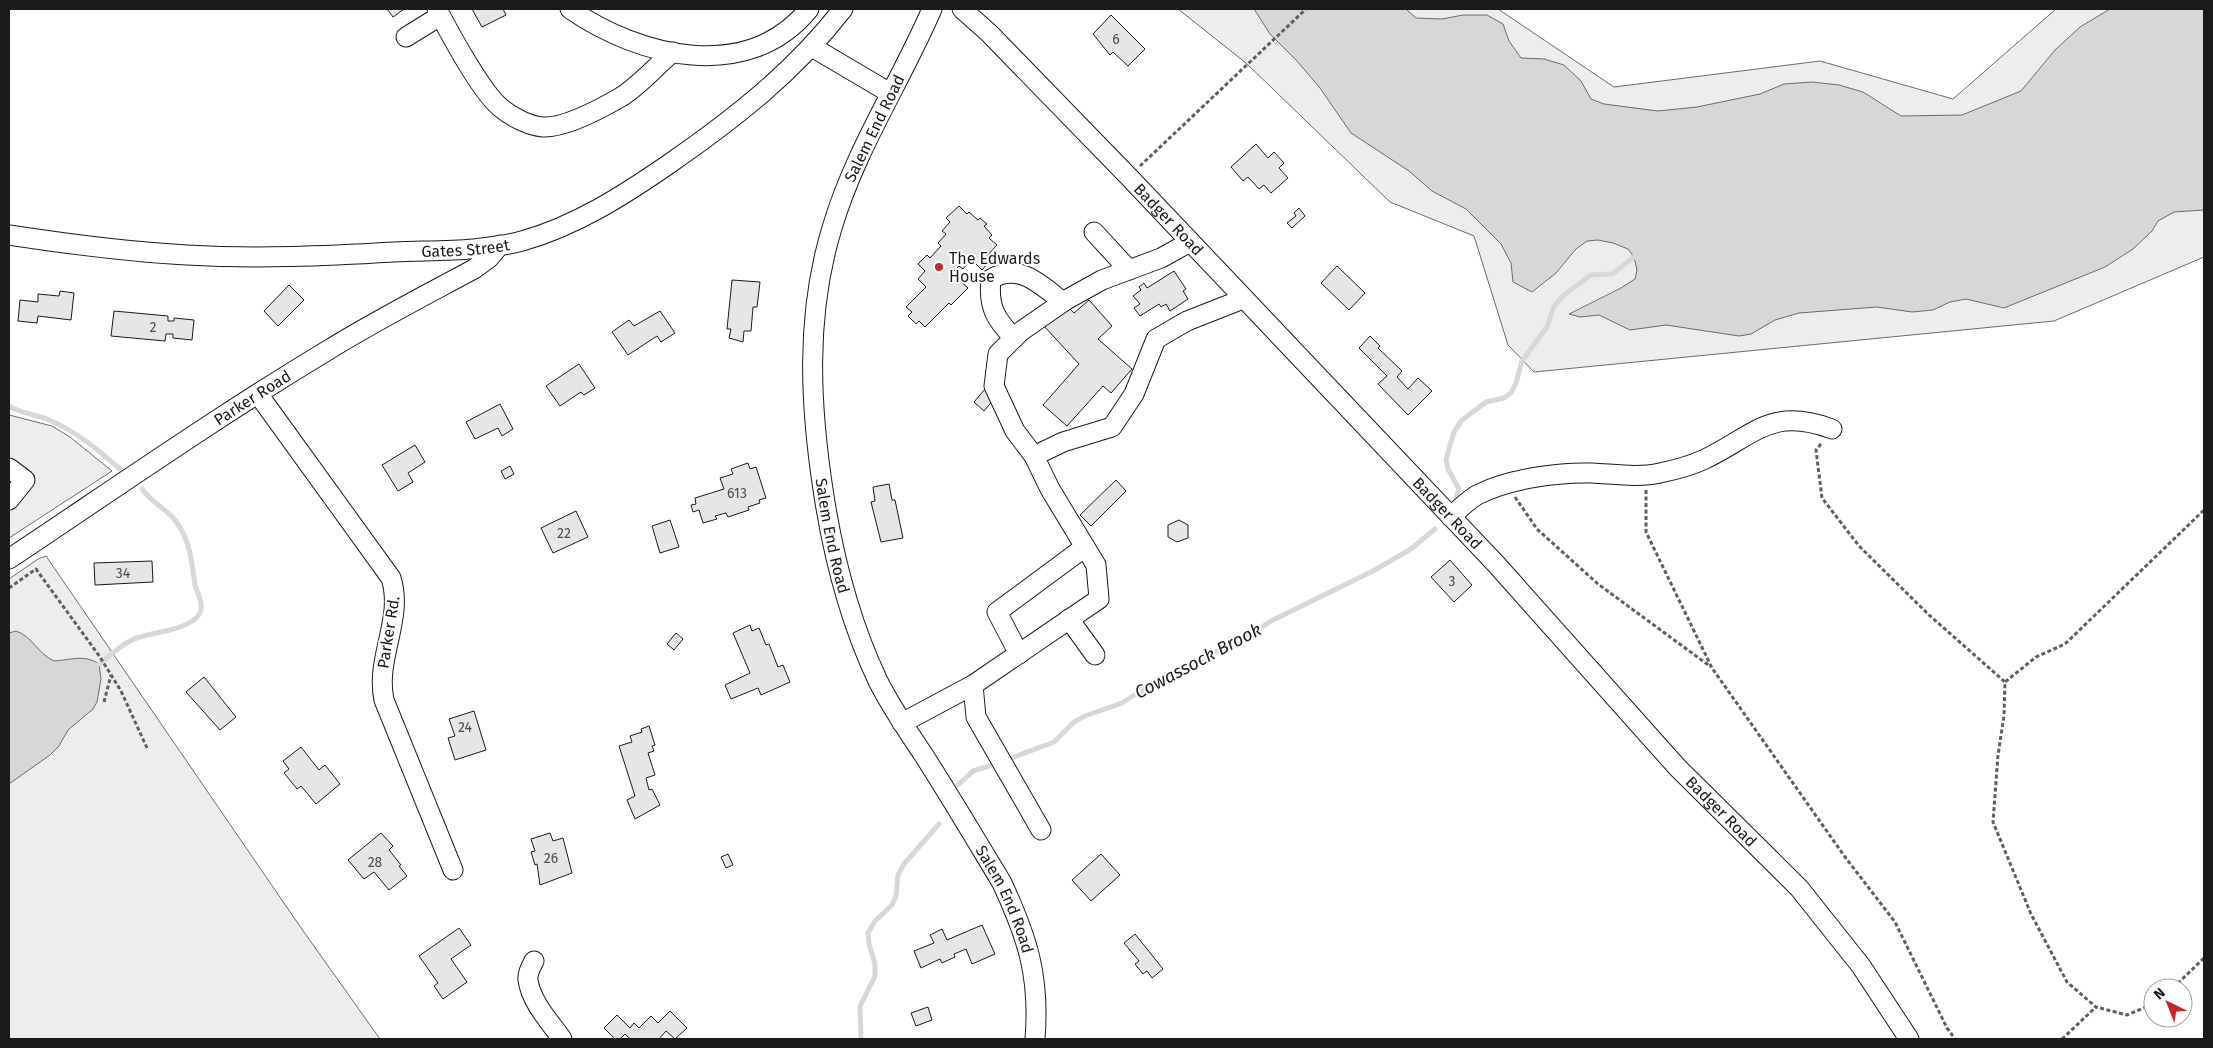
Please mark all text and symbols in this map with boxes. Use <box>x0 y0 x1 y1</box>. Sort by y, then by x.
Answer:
house number: 6 <box>1112 31 1120 48</box>
street label: Salem End Road <box>840 71 909 185</box>
street label: Badger Road <box>1130 179 1207 259</box>
street label: Gates Street <box>421 235 512 261</box>
place label: The Edwards House <box>949 249 1040 286</box>
marker: The Edwards House <box>933 261 945 273</box>
house number: 2 <box>150 319 157 336</box>
street label: Parker Road <box>210 366 294 429</box>
street label: Badger Road <box>1409 473 1486 553</box>
street label: Salem End Road <box>811 477 854 595</box>
house number: 613 <box>727 485 747 502</box>
house number: 22 <box>557 525 571 542</box>
house number: 34 <box>116 565 131 582</box>
house number: 3 <box>1449 573 1456 590</box>
street label: Parker Rd. <box>373 594 404 670</box>
water label: Cowassock Brook <box>1131 618 1265 704</box>
house number: 24 <box>458 719 473 736</box>
street label: Badger Road <box>1682 772 1761 851</box>
street label: Salem End Road <box>972 842 1037 955</box>
house number: 26 <box>544 850 558 867</box>
house number: 28 <box>368 854 383 871</box>
north arrow <box>2143 978 2193 1028</box>
text: N <box>2150 984 2169 1003</box>

